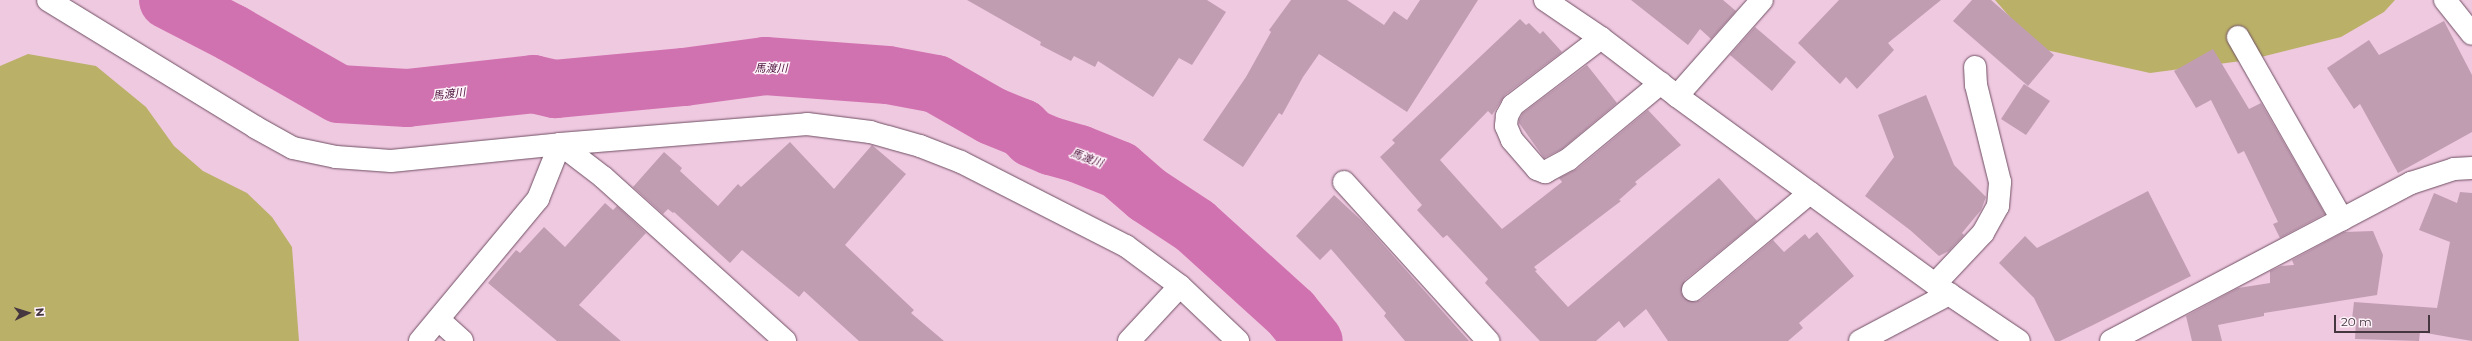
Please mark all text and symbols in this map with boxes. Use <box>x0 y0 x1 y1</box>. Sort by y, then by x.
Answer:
water label: 馬渡川 <box>755 61 787 75</box>
water label: 馬渡川 <box>432 86 466 102</box>
water label: 馬渡川 <box>1069 146 1105 170</box>
north arrow <box>8 293 48 333</box>
text: N <box>33 307 47 317</box>
scale bar <box>2336 307 2432 333</box>
text: 20 m <box>2341 314 2372 329</box>

